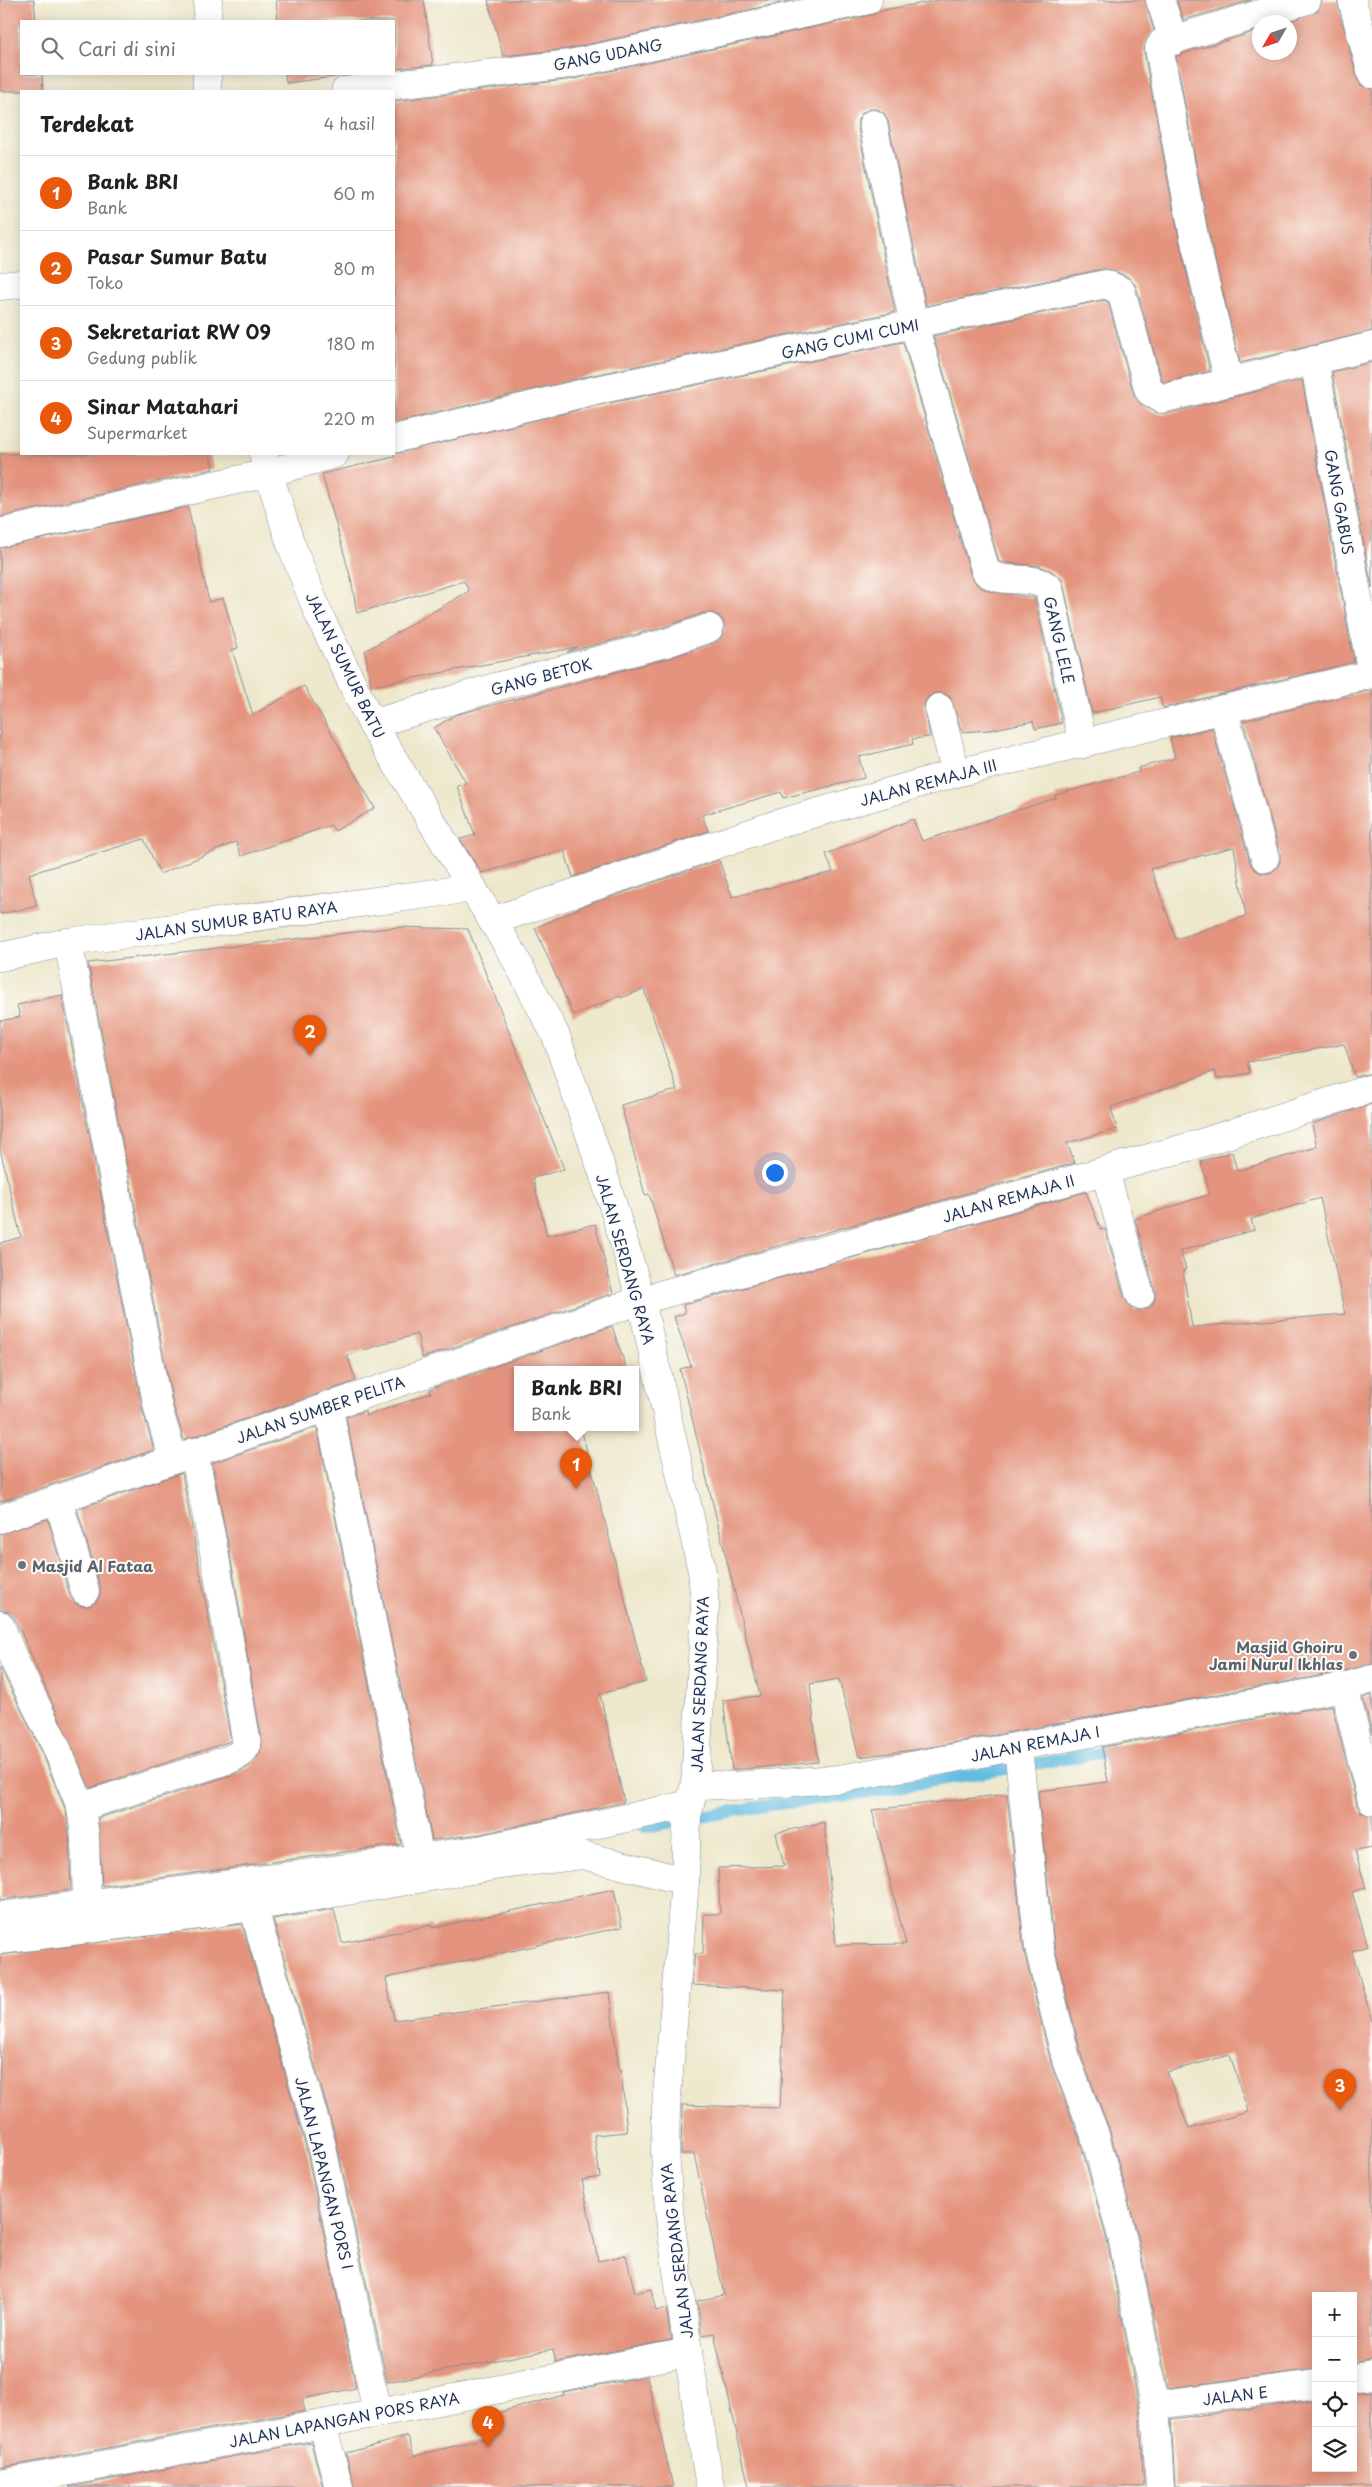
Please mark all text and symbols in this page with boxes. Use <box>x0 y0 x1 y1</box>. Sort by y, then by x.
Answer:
north arrow <box>1252 15 1297 60</box>
search box <box>20 20 395 75</box>
street label: GANG UDANG <box>551 32 665 76</box>
icon: search <box>38 34 66 62</box>
text: Cari di sini <box>78 34 176 62</box>
text: Terdekat <box>40 107 134 139</box>
text: 4 hasil <box>324 111 375 135</box>
text: Bank BRI <box>87 167 178 195</box>
text: 1 <box>52 181 60 205</box>
text: 60 m <box>333 181 375 205</box>
text: Bank <box>87 195 127 219</box>
text: Pasar Sumur Batu <box>87 242 267 270</box>
text: 2 <box>50 256 62 280</box>
text: 80 m <box>333 256 375 280</box>
text: Toko <box>87 270 123 294</box>
street label: GANG CUMI CUMI <box>779 312 921 364</box>
text: Sekretariat RW 09 <box>87 317 271 345</box>
text: 3 <box>51 331 61 355</box>
text: 180 m <box>327 331 375 355</box>
text: Gedung publik <box>87 345 197 369</box>
text: Sinar Matahari <box>87 392 238 420</box>
text: 4 <box>51 406 61 430</box>
text: 220 m <box>324 406 375 430</box>
text: Supermarket <box>87 420 187 444</box>
street label: GANG GABUS <box>1319 448 1361 556</box>
street label: JALAN SUMUR BATU <box>301 588 391 742</box>
street label: GANG LELE <box>1039 594 1081 686</box>
street label: GANG BETOK <box>488 651 594 701</box>
street label: JALAN REMAJA III <box>857 753 999 811</box>
street label: JALAN SUMUR BATU RAYA <box>133 894 339 946</box>
pin: 2 <box>294 1015 326 1056</box>
your location <box>762 1160 788 1186</box>
street label: JALAN REMAJA II <box>939 1168 1077 1228</box>
street label: JALAN SERDANG RAYA <box>591 1171 661 1347</box>
popup <box>514 1366 639 1431</box>
street label: JALAN SUMBER PELITA <box>233 1369 407 1449</box>
text: Bank BRI <box>531 1373 622 1401</box>
text: Bank <box>531 1401 571 1425</box>
pin: 1 <box>560 1448 592 1489</box>
place label: Masjid Al Fataa <box>32 1554 154 1577</box>
marker: Masjid Al Fataa <box>16 1559 28 1571</box>
street label: JALAN SERDANG RAYA <box>684 1595 714 1773</box>
place label: Masjid Ghoiru Jami Nurul Ikhlas <box>1209 1635 1343 1675</box>
marker: Masjid Ghoiru Jami Nurul Ikhlas <box>1347 1649 1359 1661</box>
street label: JALAN REMAJA I <box>968 1719 1102 1767</box>
pin: 3 <box>1324 2069 1356 2110</box>
street label: JALAN LAPANGAN PORS I <box>290 2074 360 2272</box>
street label: JALAN SERDANG RAYA <box>654 2162 698 2340</box>
map controls <box>1312 2292 1357 2472</box>
button: + <box>1312 2292 1357 2337</box>
button: − <box>1312 2337 1357 2382</box>
street label: JALAN E <box>1201 2380 1269 2410</box>
button: locate <box>1312 2382 1357 2427</box>
street label: JALAN LAPANGAN PORS RAYA <box>227 2385 461 2453</box>
pin: 4 <box>472 2406 504 2447</box>
button: layers <box>1312 2427 1357 2472</box>

